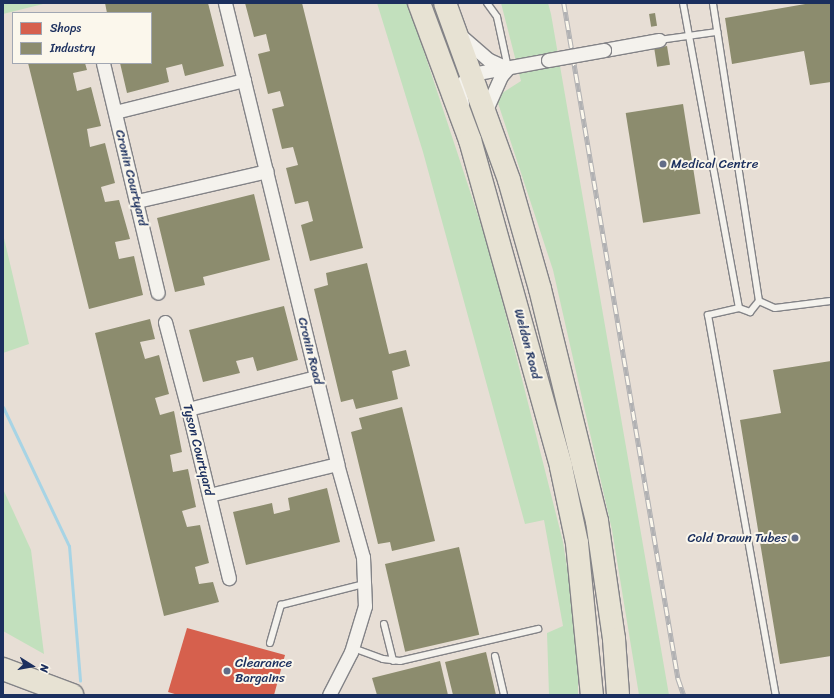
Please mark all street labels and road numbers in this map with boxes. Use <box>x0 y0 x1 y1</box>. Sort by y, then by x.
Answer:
street label: Cronin Courtyard <box>111 128 151 228</box>
street label: Weldon Road <box>510 307 544 381</box>
street label: Cronin Road <box>294 316 326 386</box>
street label: Tyson Courtyard <box>179 403 217 497</box>

